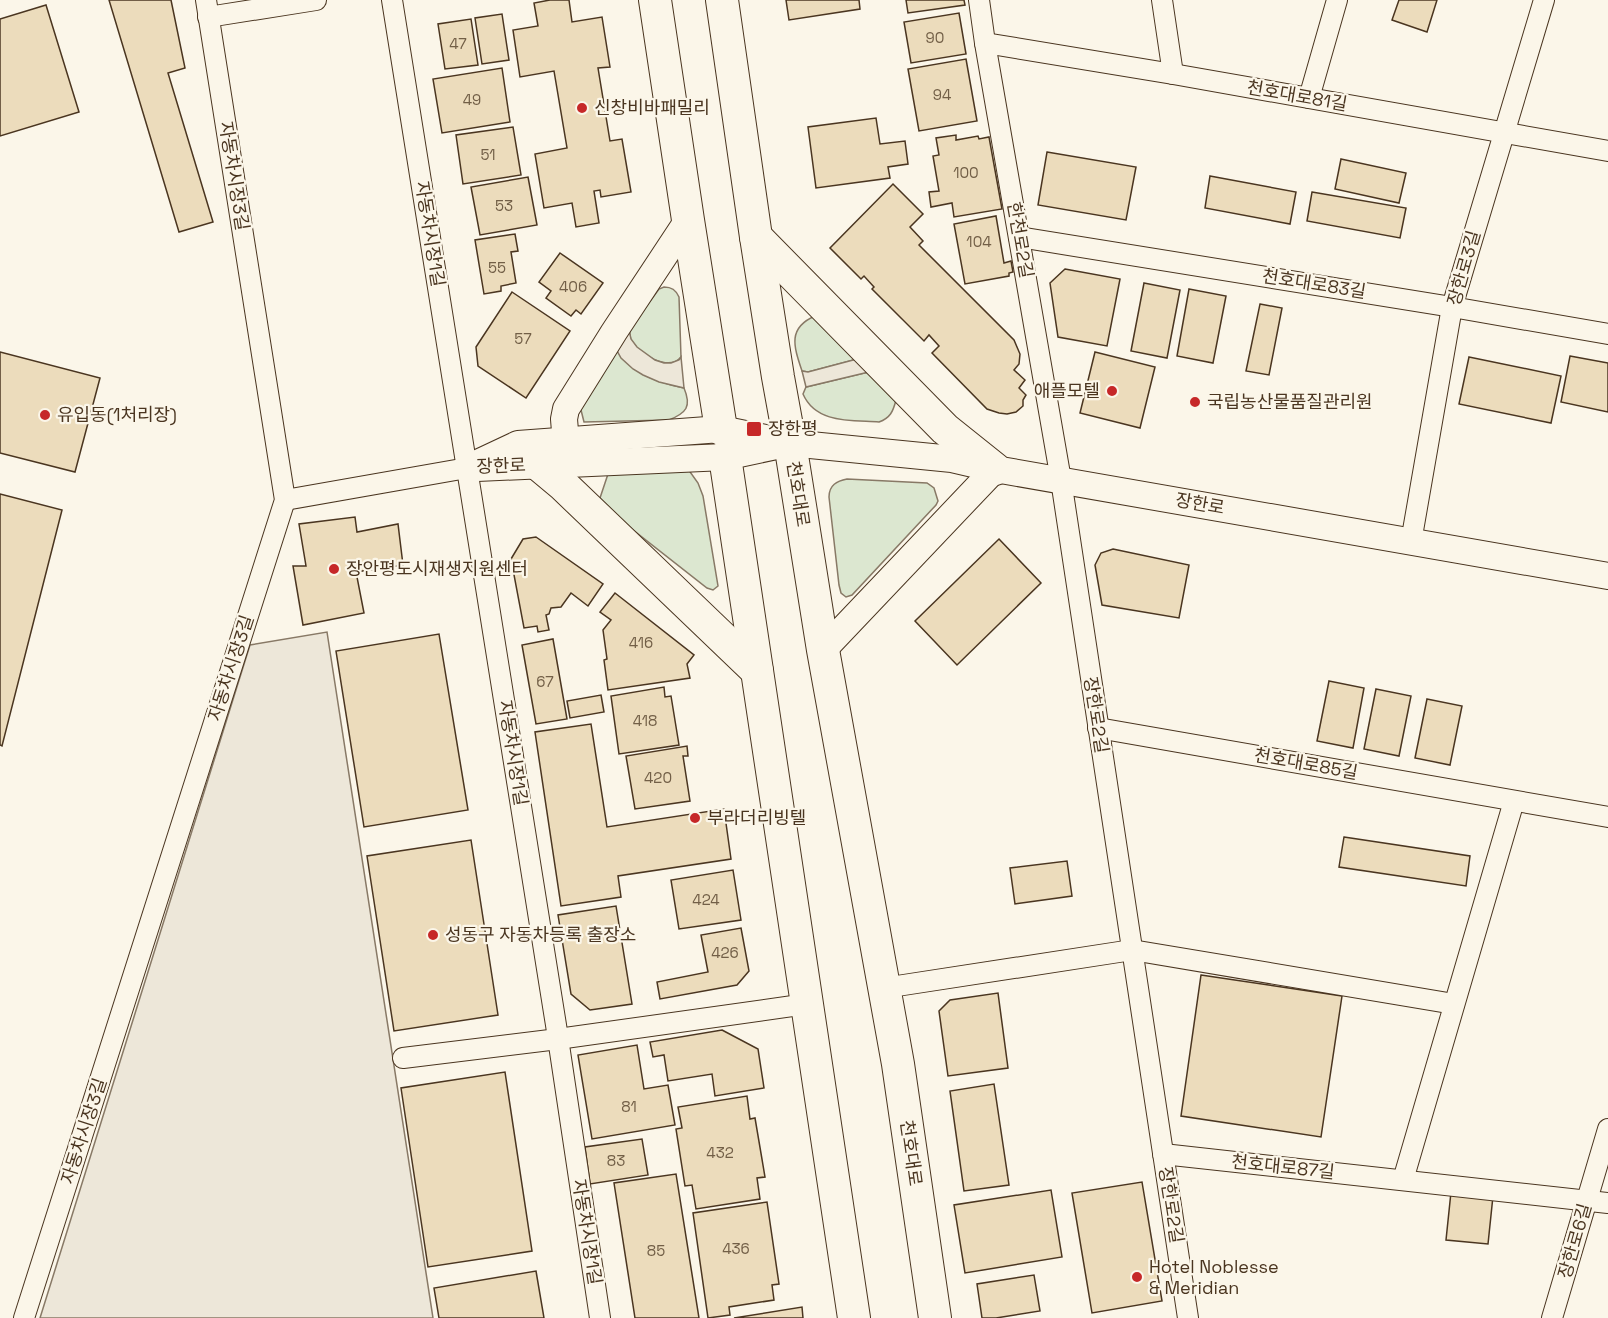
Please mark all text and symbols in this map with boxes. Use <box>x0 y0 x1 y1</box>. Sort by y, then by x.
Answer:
house number: 90 <box>926 28 944 47</box>
house number: 47 <box>449 34 467 53</box>
street label: 천호대로81길 <box>1245 75 1349 116</box>
house number: 94 <box>933 85 951 104</box>
house number: 49 <box>463 90 481 109</box>
place label: 신창비바패밀리 <box>594 96 710 119</box>
marker: 신창비바패밀리 <box>575 101 589 115</box>
street label: 자동차시장3길 <box>215 120 254 232</box>
house number: 51 <box>480 145 496 164</box>
house number: 100 <box>953 163 979 182</box>
street label: 자동차시장1길 <box>411 179 450 289</box>
house number: 53 <box>495 196 513 215</box>
street label: 한천로2길 <box>1002 200 1039 280</box>
street label: 장한로3길 <box>1442 228 1485 308</box>
house number: 104 <box>966 232 992 251</box>
house number: 55 <box>488 258 506 277</box>
street label: 천호대로83길 <box>1260 264 1368 303</box>
house number: 406 <box>559 277 587 296</box>
house number: 57 <box>514 329 532 348</box>
place label: 애플모텔 <box>1034 379 1100 402</box>
marker: 애플모텔 <box>1105 384 1119 398</box>
place label: 국립농산물품질관리원 <box>1207 390 1373 413</box>
marker: 국립농산물품질관리원 <box>1188 395 1202 409</box>
place label: 유입동(1처리장) <box>57 403 177 426</box>
marker: 유입동(1처리장) <box>38 408 52 422</box>
place label: 장한평 <box>768 417 818 440</box>
marker: 장한평 <box>745 420 763 438</box>
street label: 장한로 <box>476 453 526 478</box>
street label: 천호대로 <box>782 459 815 528</box>
street label: 장한로 <box>1174 488 1227 519</box>
place label: 장안평도시재생지원센터 <box>346 557 528 580</box>
marker: 장안평도시재생지원센터 <box>327 562 341 576</box>
street label: 자동차시장3길 <box>203 612 258 724</box>
house number: 416 <box>629 633 653 652</box>
house number: 67 <box>536 672 554 691</box>
street label: 장한로2길 <box>1079 675 1114 755</box>
street label: 자동차시장1길 <box>494 698 533 808</box>
house number: 418 <box>633 711 657 730</box>
street label: 천호대로85길 <box>1252 743 1360 784</box>
house number: 420 <box>644 768 672 787</box>
place label: 부라더리빙텔 <box>707 806 806 829</box>
marker: 부라더리빙텔 <box>688 811 702 825</box>
house number: 424 <box>692 890 720 909</box>
place label: 성동구 자동차등록 출장소 <box>445 923 636 946</box>
marker: 성동구 자동차등록 출장소 <box>426 928 440 942</box>
house number: 426 <box>711 943 739 962</box>
street label: 자동차시장3길 <box>56 1075 111 1187</box>
house number: 81 <box>621 1097 637 1116</box>
street label: 천호대로 <box>895 1119 927 1187</box>
house number: 432 <box>706 1143 734 1162</box>
street label: 천호대로87길 <box>1230 1150 1336 1183</box>
house number: 83 <box>607 1151 625 1170</box>
street label: 장한로2길 <box>1154 1165 1189 1245</box>
street label: 자동차시장1길 <box>568 1177 607 1287</box>
street label: 장한로6길 <box>1553 1201 1596 1281</box>
house number: 436 <box>722 1239 750 1258</box>
house number: 85 <box>647 1241 665 1260</box>
place label: Hotel Noblesse & Meridian <box>1149 1255 1279 1299</box>
marker: Hotel Noblesse & Meridian <box>1130 1270 1144 1284</box>

